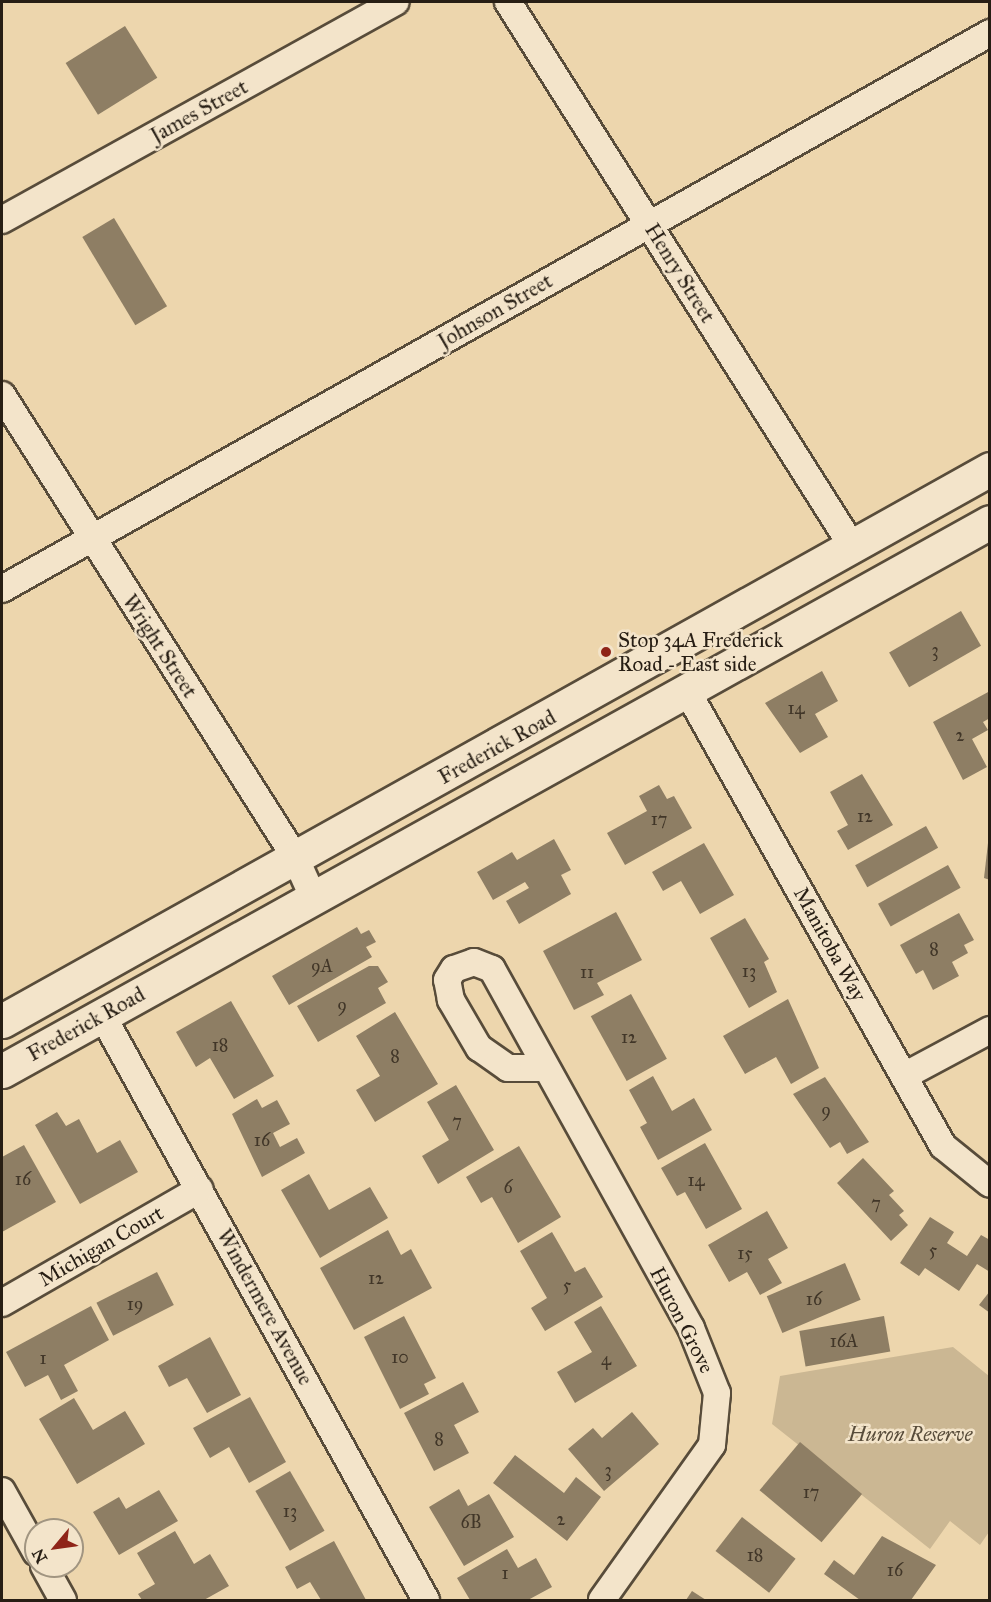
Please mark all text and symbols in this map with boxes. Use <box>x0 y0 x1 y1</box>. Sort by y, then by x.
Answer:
street label: James Street <box>146 74 252 148</box>
street label: Henry Street <box>640 219 720 327</box>
street label: Johnson Street <box>433 268 557 354</box>
street label: Wright Street <box>117 590 203 702</box>
place label: Stop 34A Frederick Road - East side <box>618 627 783 677</box>
house number: 3 <box>931 639 939 661</box>
marker: Stop 34A Frederick Road - East side <box>599 645 613 659</box>
house number: 14 <box>787 697 805 719</box>
street label: Frederick Road <box>434 704 560 790</box>
house number: 2 <box>956 724 964 746</box>
house number: 12 <box>857 805 873 827</box>
house number: 17 <box>651 808 667 830</box>
street label: Manitoba Way <box>788 882 872 1006</box>
house number: 8 <box>929 938 939 960</box>
house number: 9A <box>311 955 333 977</box>
house number: 13 <box>742 960 756 982</box>
house number: 11 <box>580 961 594 983</box>
street label: Frederick Road <box>23 981 149 1067</box>
house number: 9 <box>337 994 347 1016</box>
house number: 12 <box>621 1026 637 1048</box>
house number: 18 <box>212 1034 228 1056</box>
house number: 8 <box>390 1045 400 1067</box>
house number: 9 <box>821 1099 831 1121</box>
house number: 7 <box>452 1110 462 1132</box>
house number: 16 <box>254 1129 270 1151</box>
house number: 16 <box>15 1168 31 1190</box>
house number: 14 <box>687 1169 705 1191</box>
house number: 6 <box>503 1176 513 1198</box>
house number: 7 <box>871 1192 881 1214</box>
street label: Michigan Court <box>34 1200 168 1292</box>
street label: Windermere Avenue <box>212 1225 318 1389</box>
house number: 5 <box>929 1239 937 1261</box>
house number: 15 <box>737 1242 753 1264</box>
street label: Huron Grove <box>644 1263 720 1377</box>
house number: 12 <box>368 1267 384 1289</box>
house number: 5 <box>563 1274 571 1296</box>
house number: 16 <box>806 1288 822 1310</box>
house number: 19 <box>127 1293 143 1315</box>
house number: 16A <box>830 1330 858 1352</box>
house number: 10 <box>391 1346 409 1368</box>
house number: 1 <box>39 1347 47 1369</box>
house number: 4 <box>601 1348 611 1370</box>
park label: Huron Reserve <box>848 1421 972 1447</box>
house number: 8 <box>434 1428 444 1450</box>
house number: 3 <box>604 1459 612 1481</box>
house number: 17 <box>803 1481 819 1503</box>
house number: 13 <box>283 1500 297 1522</box>
house number: 2 <box>557 1508 565 1530</box>
house number: 6B <box>460 1511 482 1533</box>
north arrow <box>24 1518 84 1578</box>
house number: 18 <box>747 1544 763 1566</box>
text: N <box>28 1545 51 1567</box>
house number: 16 <box>887 1559 903 1581</box>
house number: 1 <box>501 1562 509 1584</box>

